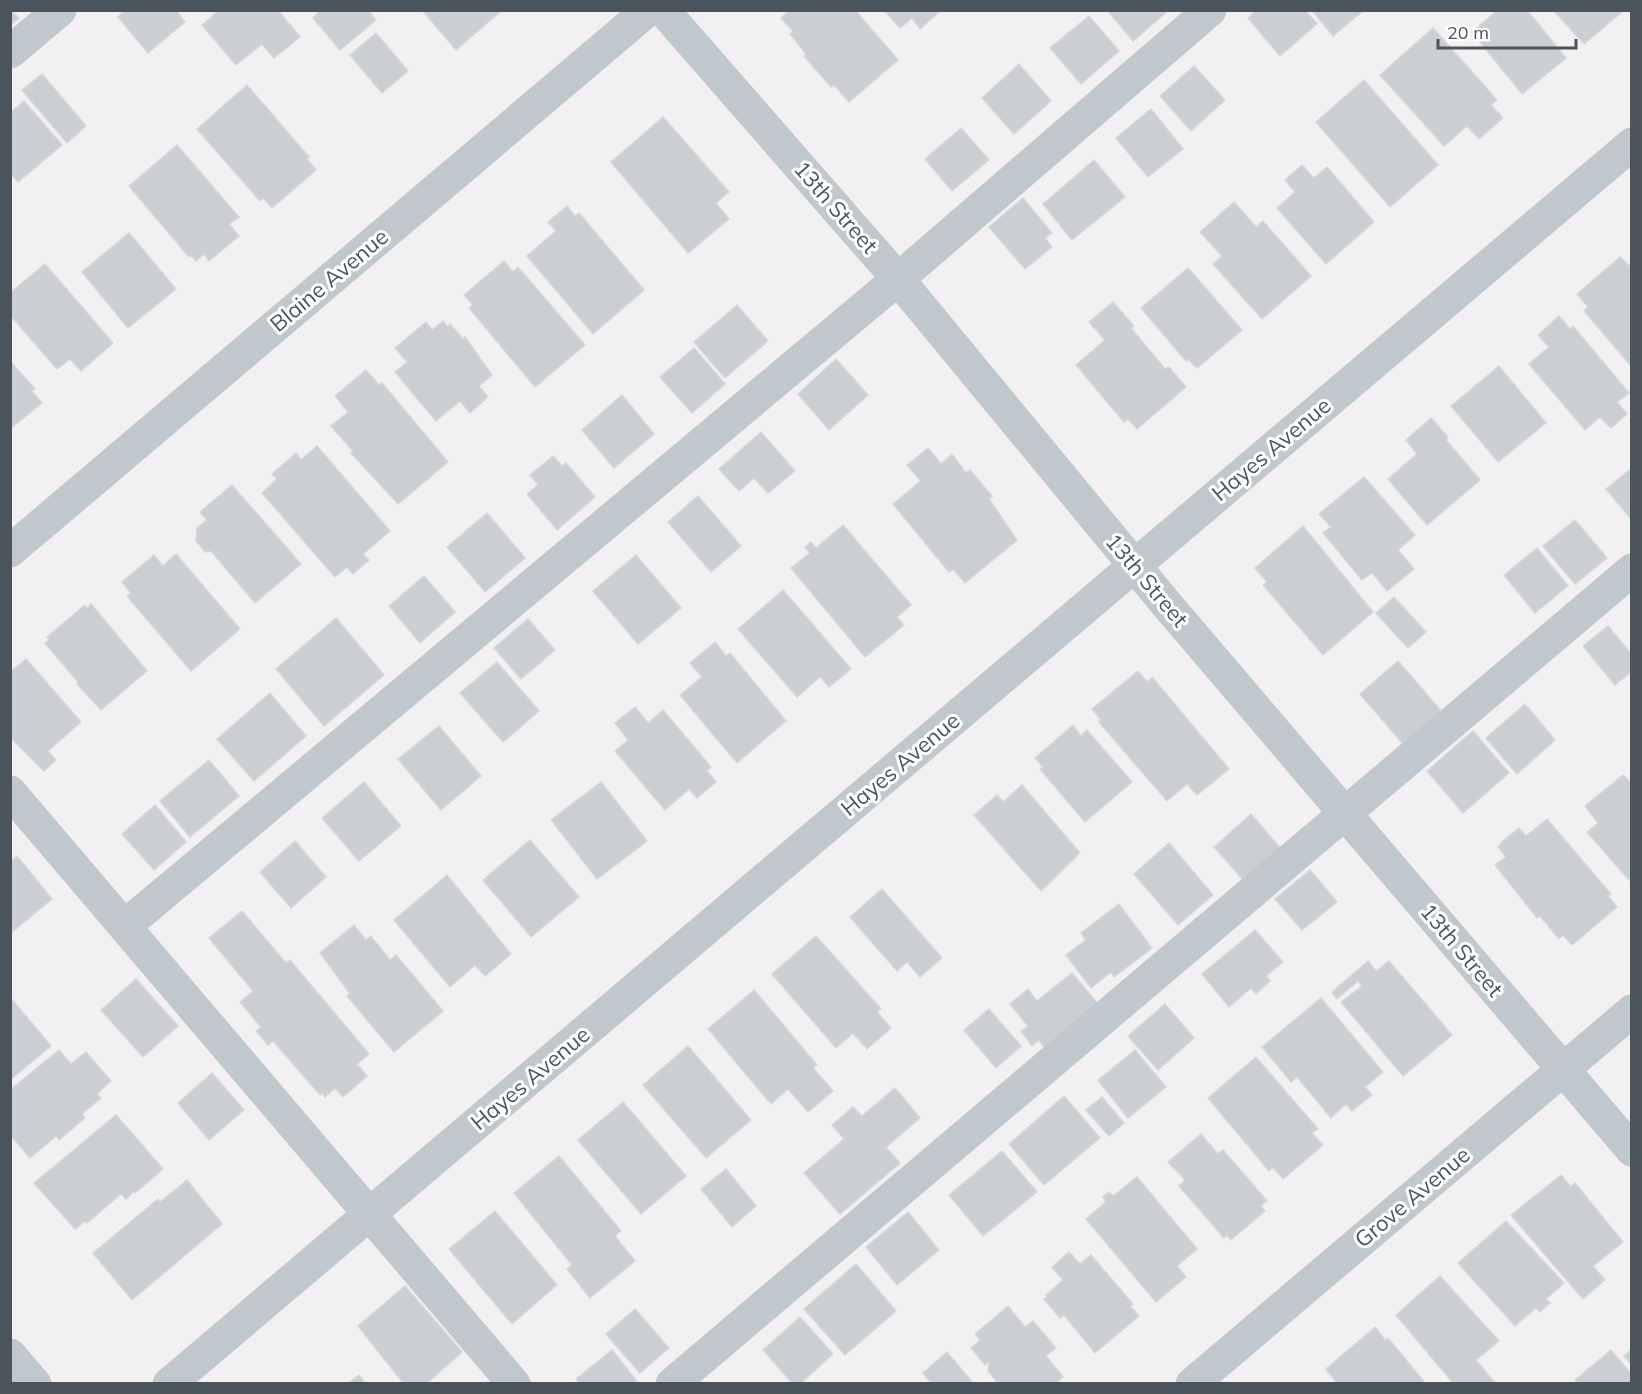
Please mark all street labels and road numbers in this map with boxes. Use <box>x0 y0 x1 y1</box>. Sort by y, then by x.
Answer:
street label: 13th Street <box>788 155 884 259</box>
street label: Blaine Avenue <box>264 222 394 338</box>
street label: Hayes Avenue <box>1206 391 1336 507</box>
street label: 13th Street <box>1100 527 1194 633</box>
street label: Hayes Avenue <box>835 706 965 822</box>
street label: 13th Street <box>1415 897 1509 1003</box>
street label: Hayes Avenue <box>465 1020 595 1136</box>
street label: Grove Avenue <box>1349 1141 1475 1253</box>

